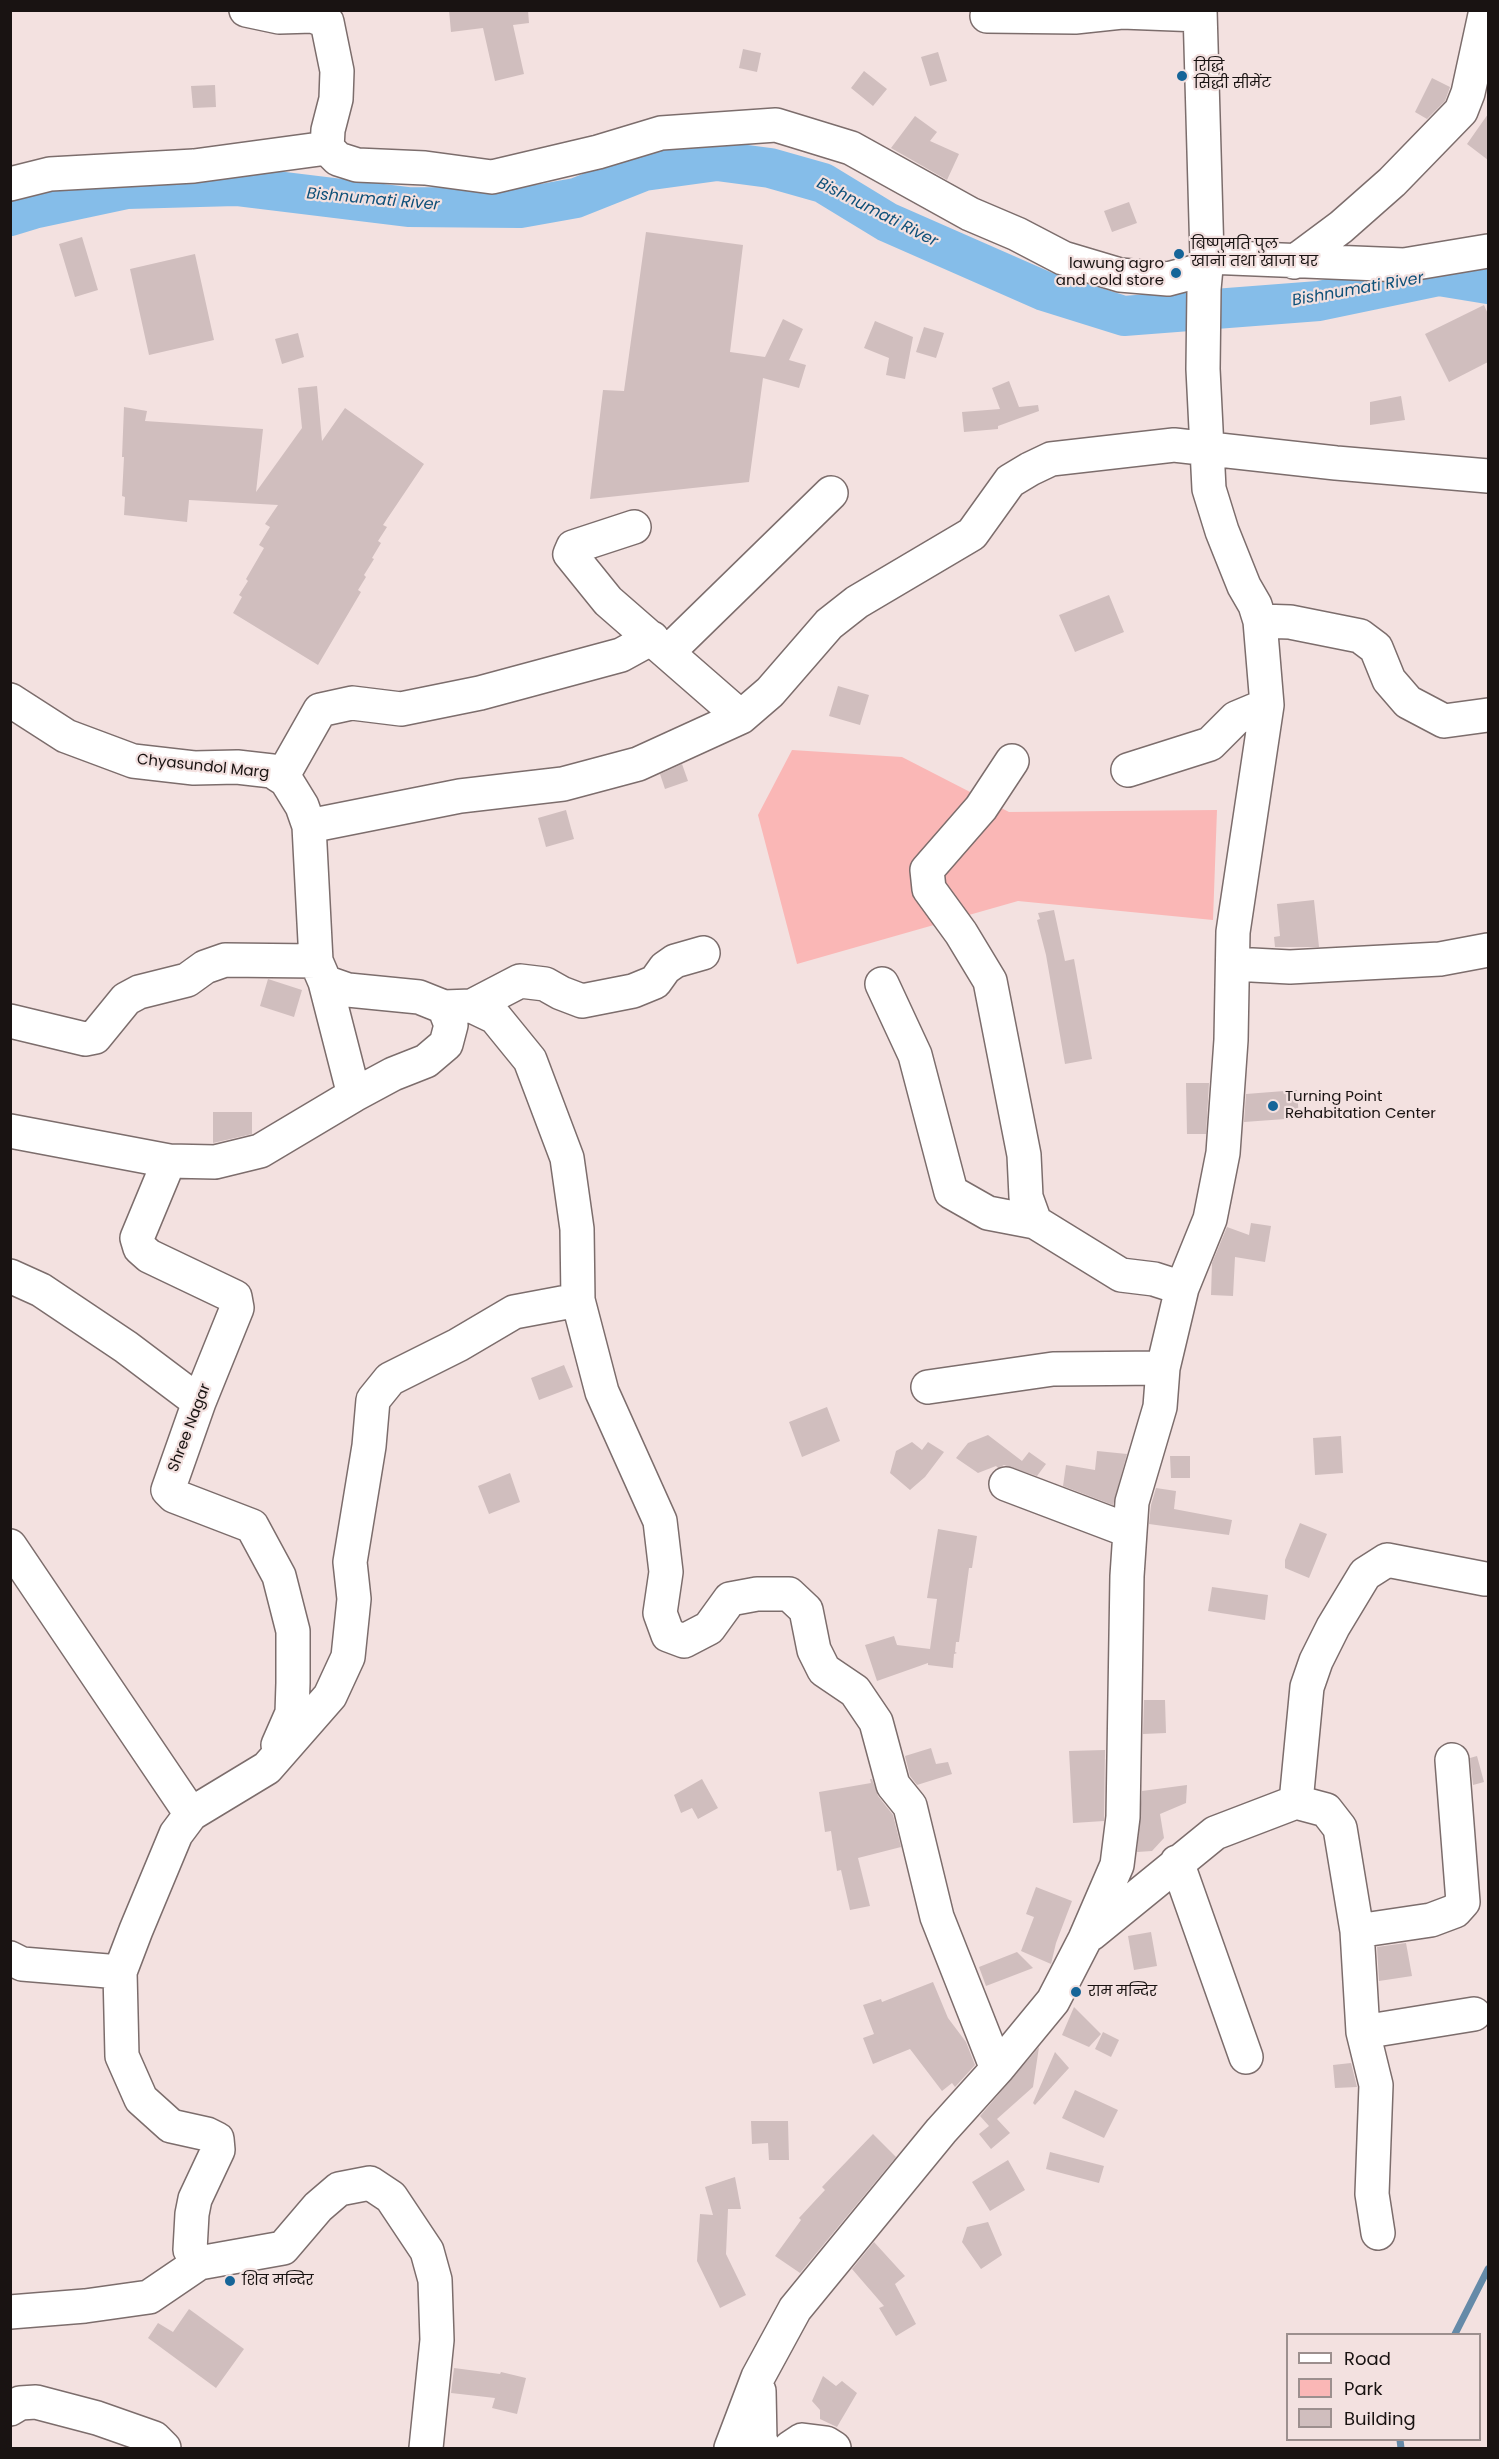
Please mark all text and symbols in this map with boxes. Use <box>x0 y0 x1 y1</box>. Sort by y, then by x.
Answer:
place label: रिद्धि सिद्धी सीमेंट <box>1194 58 1271 93</box>
marker: रिद्धि सिद्धी सीमेंट <box>1175 69 1189 83</box>
water label: Bishnumati River <box>813 174 941 252</box>
water label: Bishnumati River <box>306 185 440 215</box>
place label: बिष्णुमति पुल खाना तथा खाजा घर <box>1191 236 1318 271</box>
marker: बिष्णुमति पुल खाना तथा खाजा घर <box>1172 247 1186 261</box>
place label: lawung agro and cold store <box>1056 255 1164 290</box>
marker: lawung agro and cold store <box>1169 266 1183 280</box>
water label: Bishnumati River <box>1291 269 1425 311</box>
street label: Chyasundol Marg <box>136 751 270 783</box>
place label: Turning Point Rehabitation Center <box>1285 1088 1436 1123</box>
marker: Turning Point Rehabitation Center <box>1266 1099 1280 1113</box>
street label: Shree Nagar <box>165 1381 215 1475</box>
place label: राम मन्दिर <box>1088 1983 1157 2001</box>
marker: राम मन्दिर <box>1069 1985 1083 1999</box>
place label: शिव मन्दिर <box>242 2272 314 2290</box>
marker: शिव मन्दिर <box>223 2274 237 2288</box>
legend <box>1286 2333 1481 2441</box>
text: Road <box>1344 2346 1391 2371</box>
text: Park <box>1344 2376 1383 2401</box>
text: Building <box>1344 2406 1416 2431</box>

